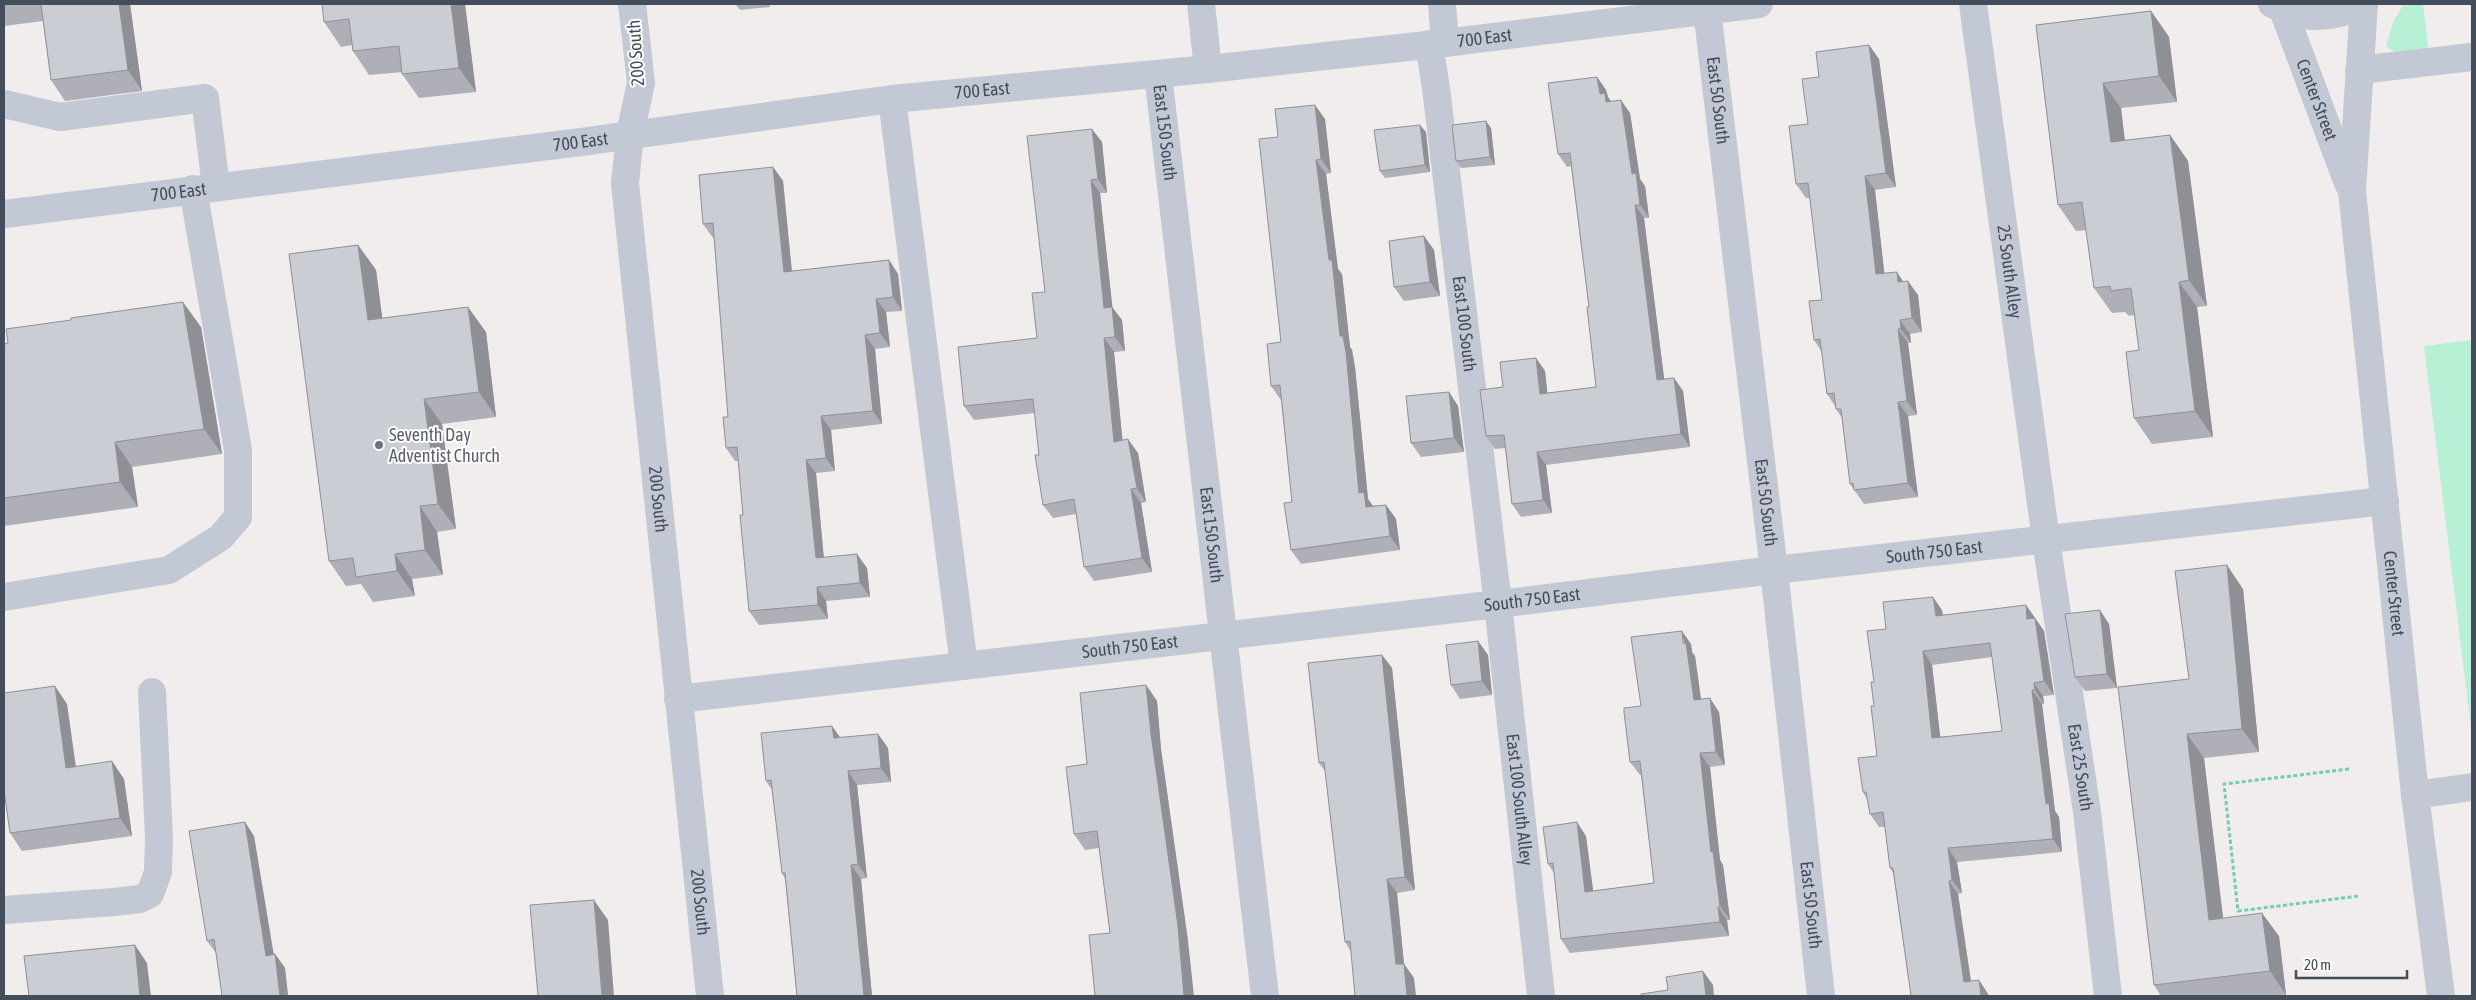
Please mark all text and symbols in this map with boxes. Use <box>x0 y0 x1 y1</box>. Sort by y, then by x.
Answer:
street label: 200 South <box>623 19 648 87</box>
street label: 700 East <box>1456 24 1513 51</box>
street label: East 50 South <box>1703 55 1734 145</box>
street label: Center Street <box>2292 56 2342 143</box>
street label: 700 East <box>954 77 1011 103</box>
street label: East 150 South <box>1149 83 1181 182</box>
street label: 700 East <box>552 127 609 155</box>
street label: 700 East <box>150 178 207 206</box>
street label: 25 South Alley <box>1993 223 2027 320</box>
street label: East 100 South <box>1449 274 1481 373</box>
place label: Seventh Day Adventist Church <box>389 424 500 466</box>
marker: Seventh Day Adventist Church <box>373 439 385 451</box>
street label: East 50 South <box>1751 457 1782 547</box>
street label: 200 South <box>645 465 672 533</box>
street label: East 150 South <box>1196 486 1228 584</box>
street label: South 750 East <box>1885 536 1984 567</box>
street label: Center Street <box>2380 550 2409 637</box>
street label: South 750 East <box>1483 583 1581 616</box>
street label: South 750 East <box>1081 630 1179 662</box>
street label: East 25 South <box>2064 722 2098 813</box>
street label: East 100 South Alley <box>1502 732 1538 867</box>
street label: East 50 South <box>1796 860 1827 950</box>
street label: 200 South <box>687 868 715 936</box>
scale bar <box>2296 948 2407 980</box>
text: 20 m <box>2304 956 2331 973</box>

